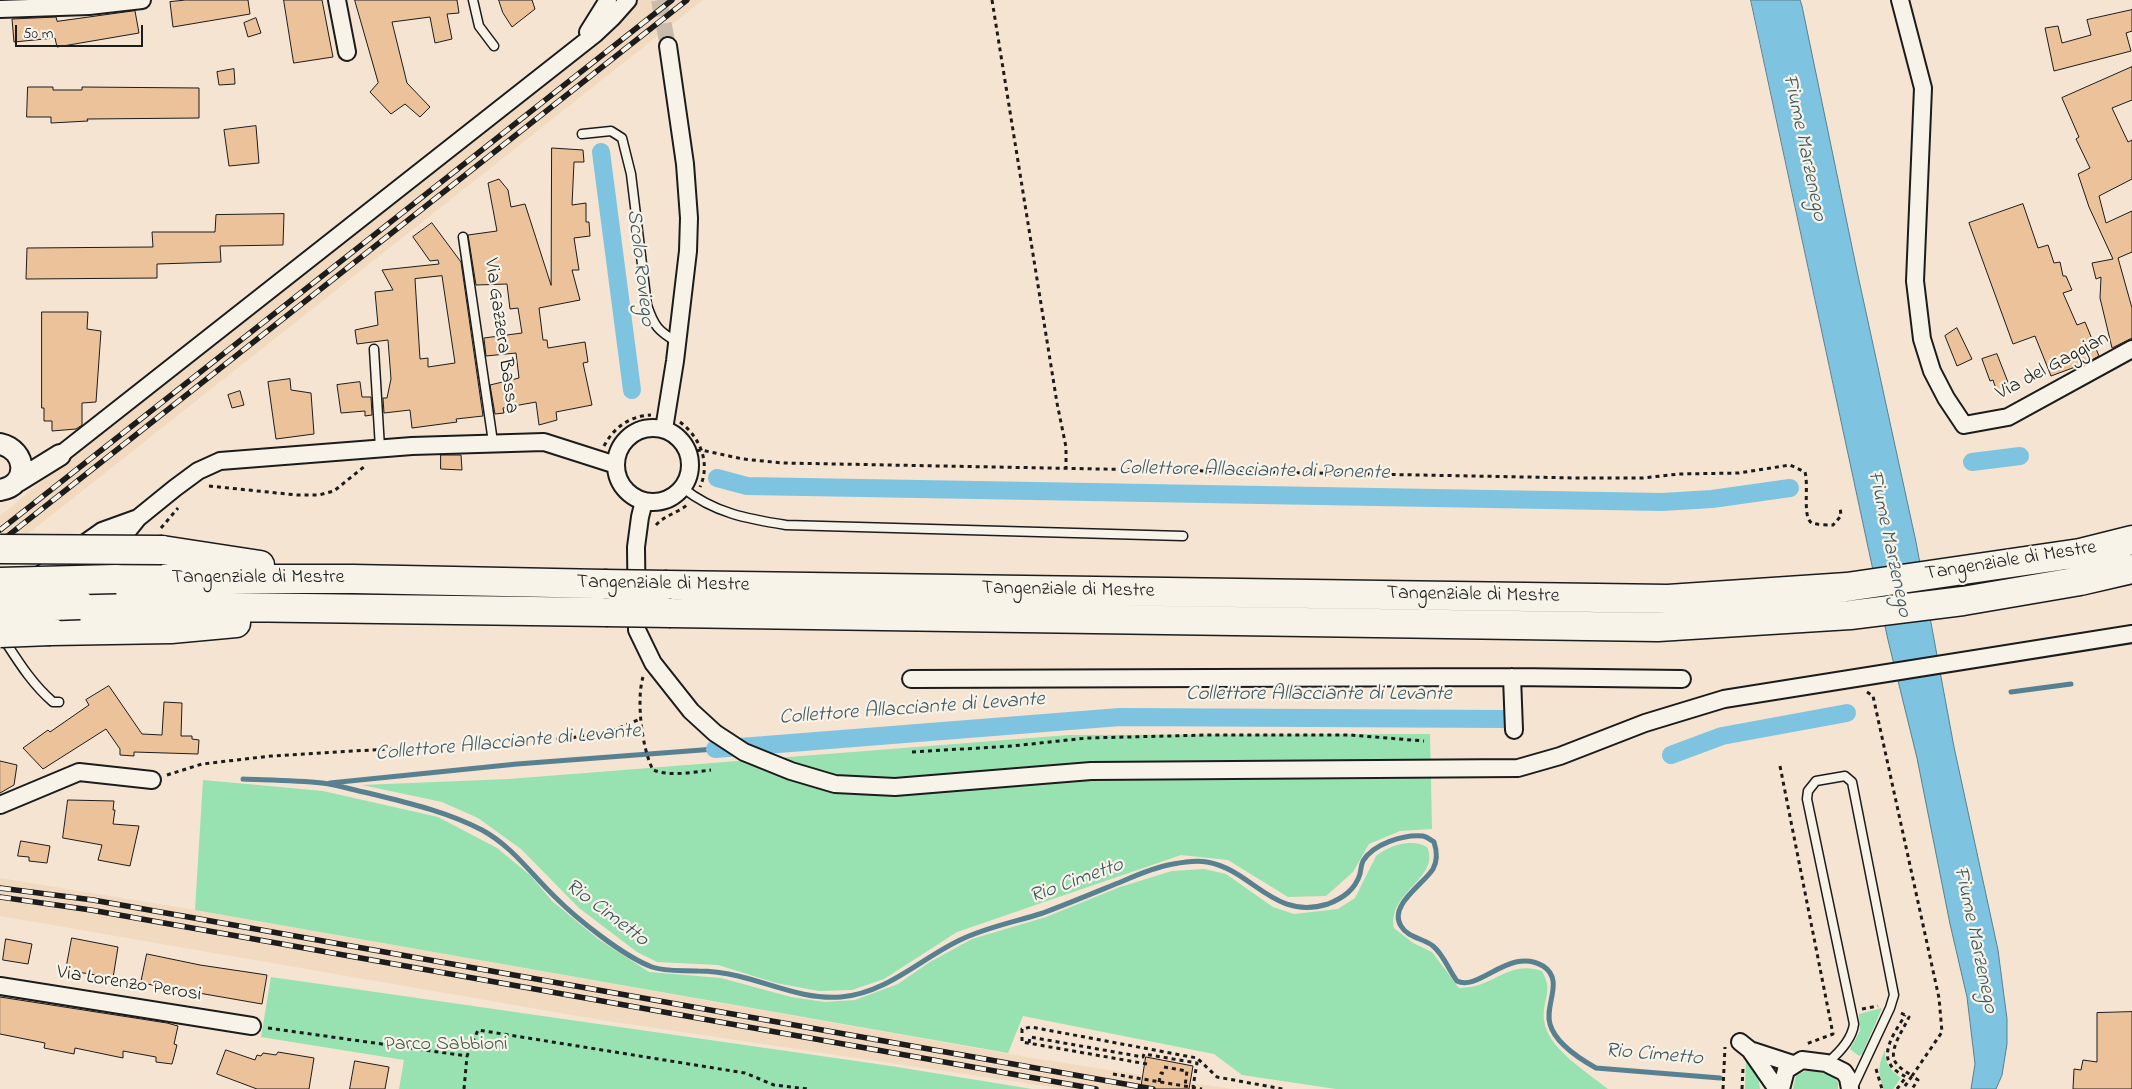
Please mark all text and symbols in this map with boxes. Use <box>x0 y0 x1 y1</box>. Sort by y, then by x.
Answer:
scale bar <box>18 15 145 47</box>
text: 50 m <box>23 23 53 45</box>
water label: Fiume Marzenego <box>1775 72 1831 224</box>
water label: Scolo Roviego <box>619 208 659 328</box>
street label: Via Gazzera Bassa <box>477 257 523 415</box>
street label: Via del Gaggian <box>1993 327 2113 407</box>
water label: Collettore Allacciante di Ponente <box>1118 457 1390 487</box>
water label: Fiume Marzenego <box>1860 468 1916 620</box>
street label: Tangenziale di Mestre <box>1924 537 2098 587</box>
street label: Tangenziale di Mestre <box>171 567 345 591</box>
street label: Tangenziale di Mestre <box>576 571 750 599</box>
street label: Tangenziale di Mestre <box>981 577 1155 605</box>
street label: Tangenziale di Mestre <box>1386 582 1560 610</box>
water label: Collettore Allacciante di Levante <box>1186 683 1452 709</box>
water label: Collettore Allacciante di Levante <box>778 688 1046 732</box>
water label: Collettore Allacciante di Levante <box>374 720 642 768</box>
water label: Rio Cimetto <box>1027 853 1127 911</box>
water label: Fiume Marzenego <box>1946 864 2002 1016</box>
water label: Rio Cimetto <box>559 875 653 953</box>
street label: Via Lorenzo Perosi <box>55 962 203 1008</box>
park label: Parco Sabbioni <box>384 1034 508 1058</box>
water label: Rio Cimetto <box>1604 1039 1704 1073</box>

